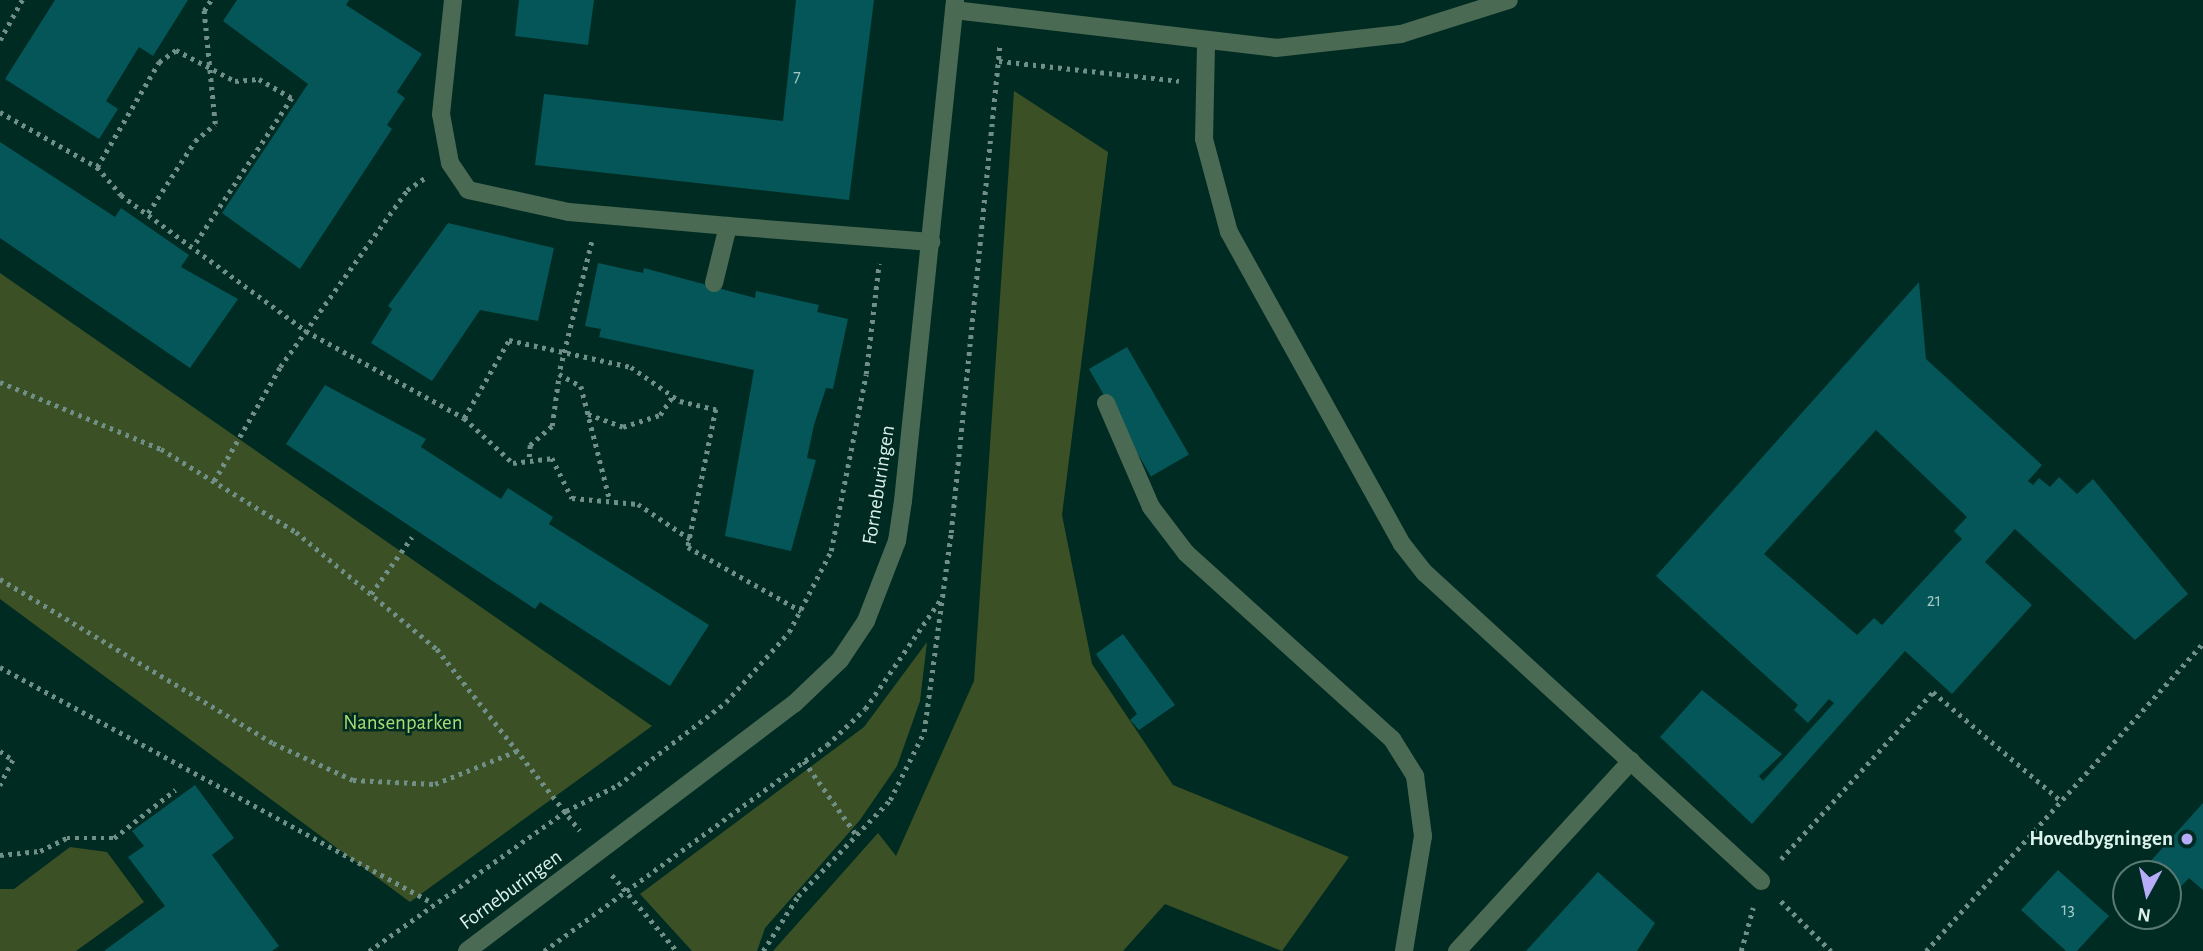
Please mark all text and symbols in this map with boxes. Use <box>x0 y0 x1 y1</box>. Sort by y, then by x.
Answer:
house number: 7 <box>793 66 801 88</box>
street label: Forneburingen <box>857 424 901 546</box>
house number: 21 <box>1927 590 1941 612</box>
park label: Nansenparken <box>343 710 463 736</box>
place label: Hovedbygningen <box>2029 826 2173 852</box>
marker: Hovedbygningen <box>2179 831 2195 847</box>
street label: Forneburingen <box>455 844 567 936</box>
north arrow <box>2112 860 2182 930</box>
house number: 13 <box>2061 899 2075 921</box>
text: N <box>2136 904 2152 925</box>

